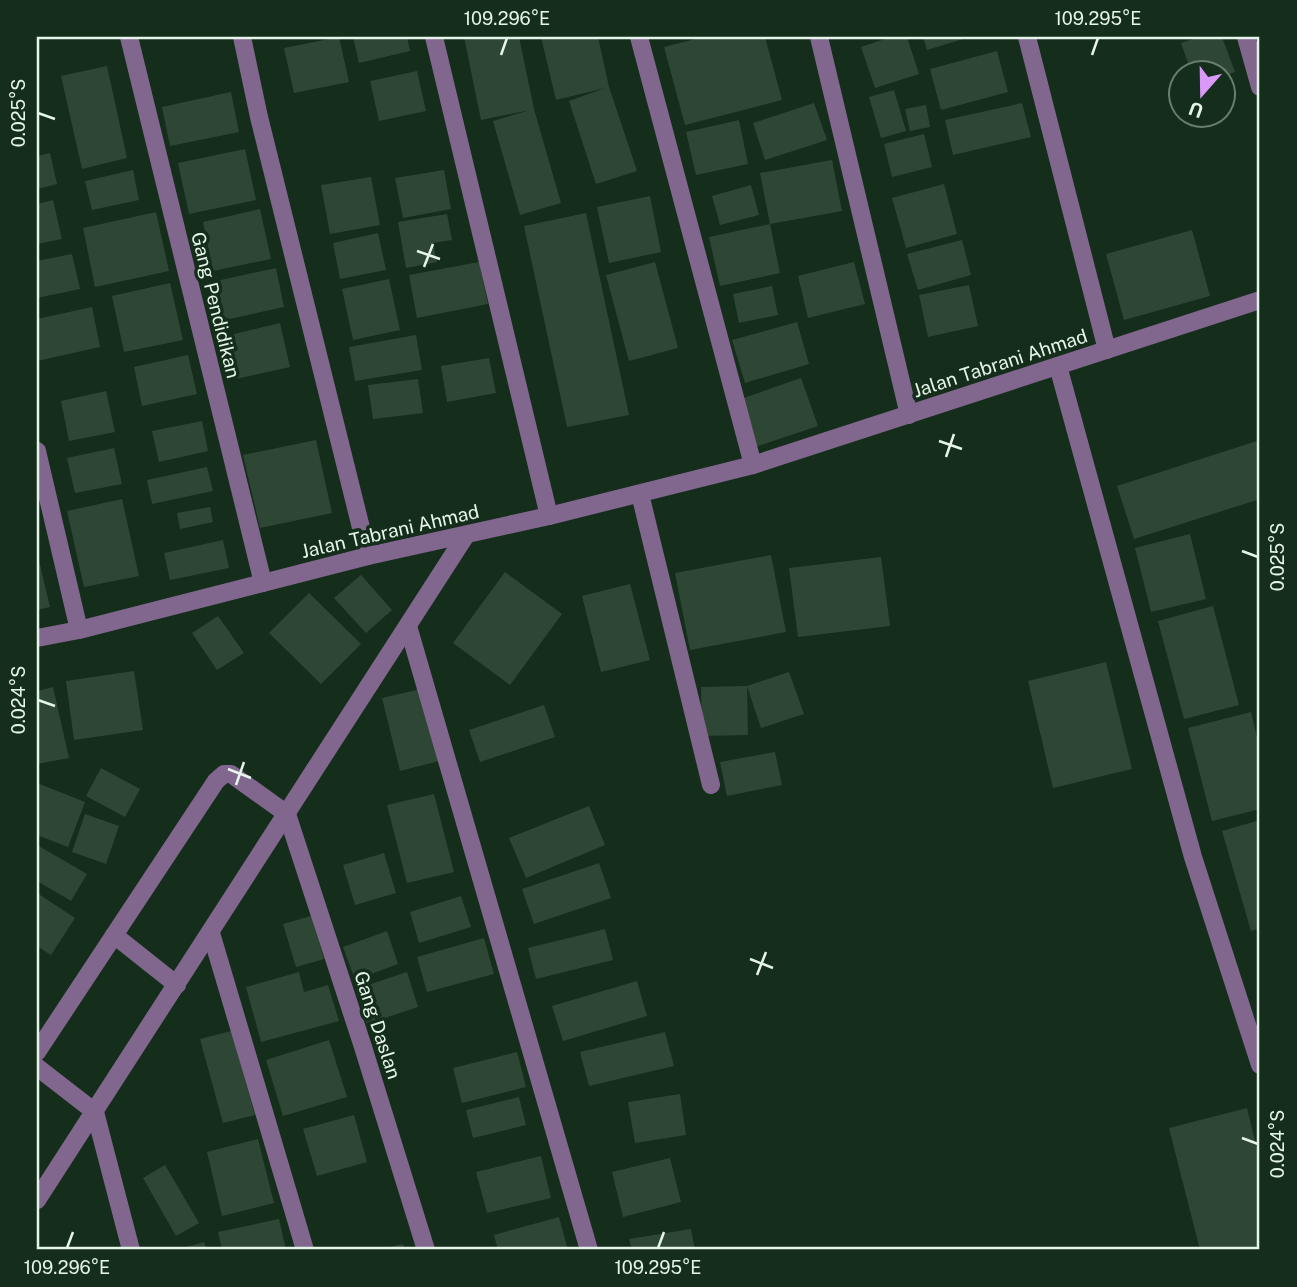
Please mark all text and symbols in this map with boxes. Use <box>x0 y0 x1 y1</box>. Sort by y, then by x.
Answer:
text: 109.296°E <box>464 8 550 29</box>
text: 109.295°E <box>1055 8 1141 29</box>
north arrow <box>1168 60 1238 130</box>
text: 0.025°S <box>8 79 29 147</box>
text: U <box>1186 97 1206 123</box>
street label: Gang Pendidikan <box>187 230 245 380</box>
street label: Jalan Tabrani Ahmad <box>910 324 1090 402</box>
street label: Jalan Tabrani Ahmad <box>299 500 481 562</box>
text: 0.025°S <box>1267 523 1288 591</box>
text: 0.024°S <box>8 666 29 734</box>
street label: Gang Daslan <box>350 968 406 1082</box>
text: 0.024°S <box>1267 1110 1288 1178</box>
text: 109.296°E <box>24 1257 110 1278</box>
text: 109.295°E <box>615 1257 701 1278</box>

